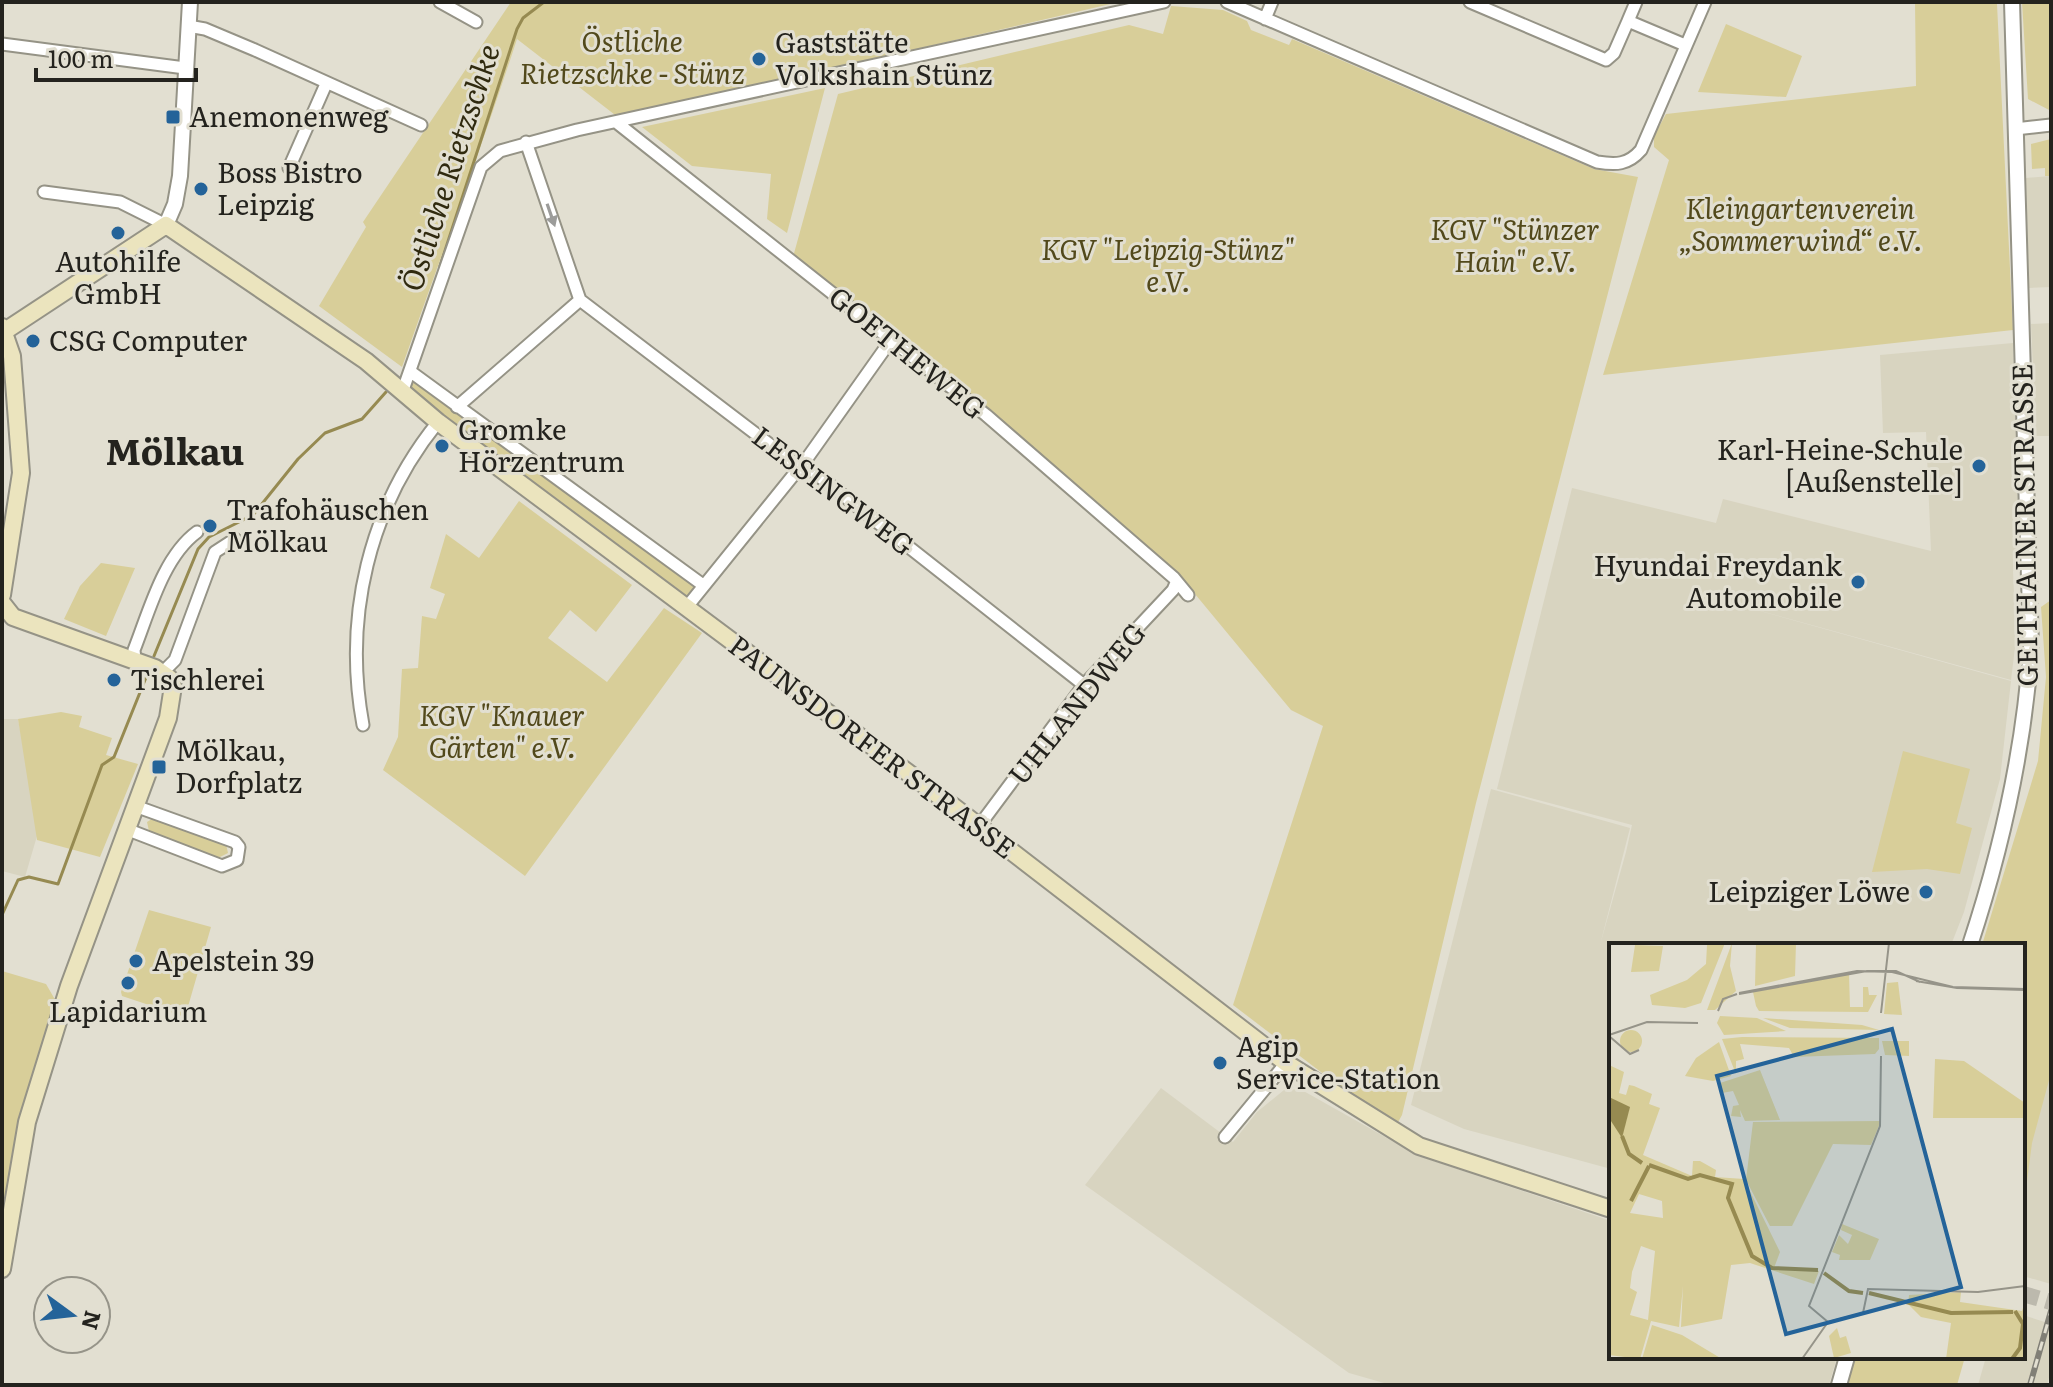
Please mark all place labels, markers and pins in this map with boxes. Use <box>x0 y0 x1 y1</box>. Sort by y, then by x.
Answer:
place label: Gaststätte Volkshain Stünz <box>775 20 992 94</box>
marker: Gaststätte Volkshain Stünz <box>750 50 768 68</box>
place label: Anemonenweg <box>189 94 389 136</box>
marker: Anemonenweg <box>164 108 182 126</box>
place label: Boss Bistro Leipzig <box>217 150 363 224</box>
marker: Boss Bistro Leipzig <box>192 180 210 198</box>
marker: Autohilfe GmbH <box>109 224 127 242</box>
place label: Autohilfe GmbH <box>55 239 181 313</box>
place label: CSG Computer <box>49 318 248 360</box>
marker: CSG Computer <box>24 332 42 350</box>
place label: Gromke Hörzentrum <box>458 407 625 481</box>
place label: Karl-Heine-Schule [Außenstelle] <box>1717 427 1963 501</box>
marker: Gromke Hörzentrum <box>433 437 451 455</box>
marker: Karl-Heine-Schule [Außenstelle] <box>1970 457 1988 475</box>
place label: Trafohäuschen Mölkau <box>226 487 429 561</box>
marker: Trafohäuschen Mölkau <box>201 517 219 535</box>
place label: Hyundai Freydank Automobile <box>1593 543 1843 617</box>
marker: Hyundai Freydank Automobile <box>1849 573 1867 591</box>
place label: Tischlerei <box>130 657 265 699</box>
marker: Tischlerei <box>105 671 123 689</box>
place label: Mölkau, Dorfplatz <box>175 728 302 802</box>
marker: Mölkau, Dorfplatz <box>150 758 168 776</box>
place label: Leipziger Löwe <box>1708 869 1910 911</box>
marker: Leipziger Löwe <box>1917 883 1935 901</box>
place label: Apelstein 39 <box>152 938 314 980</box>
marker: Apelstein 39 <box>127 952 145 970</box>
marker: Lapidarium <box>119 974 137 992</box>
place label: Lapidarium <box>49 989 207 1031</box>
place label: Agip Service-Station <box>1236 1024 1441 1098</box>
marker: Agip Service-Station <box>1211 1054 1229 1072</box>

